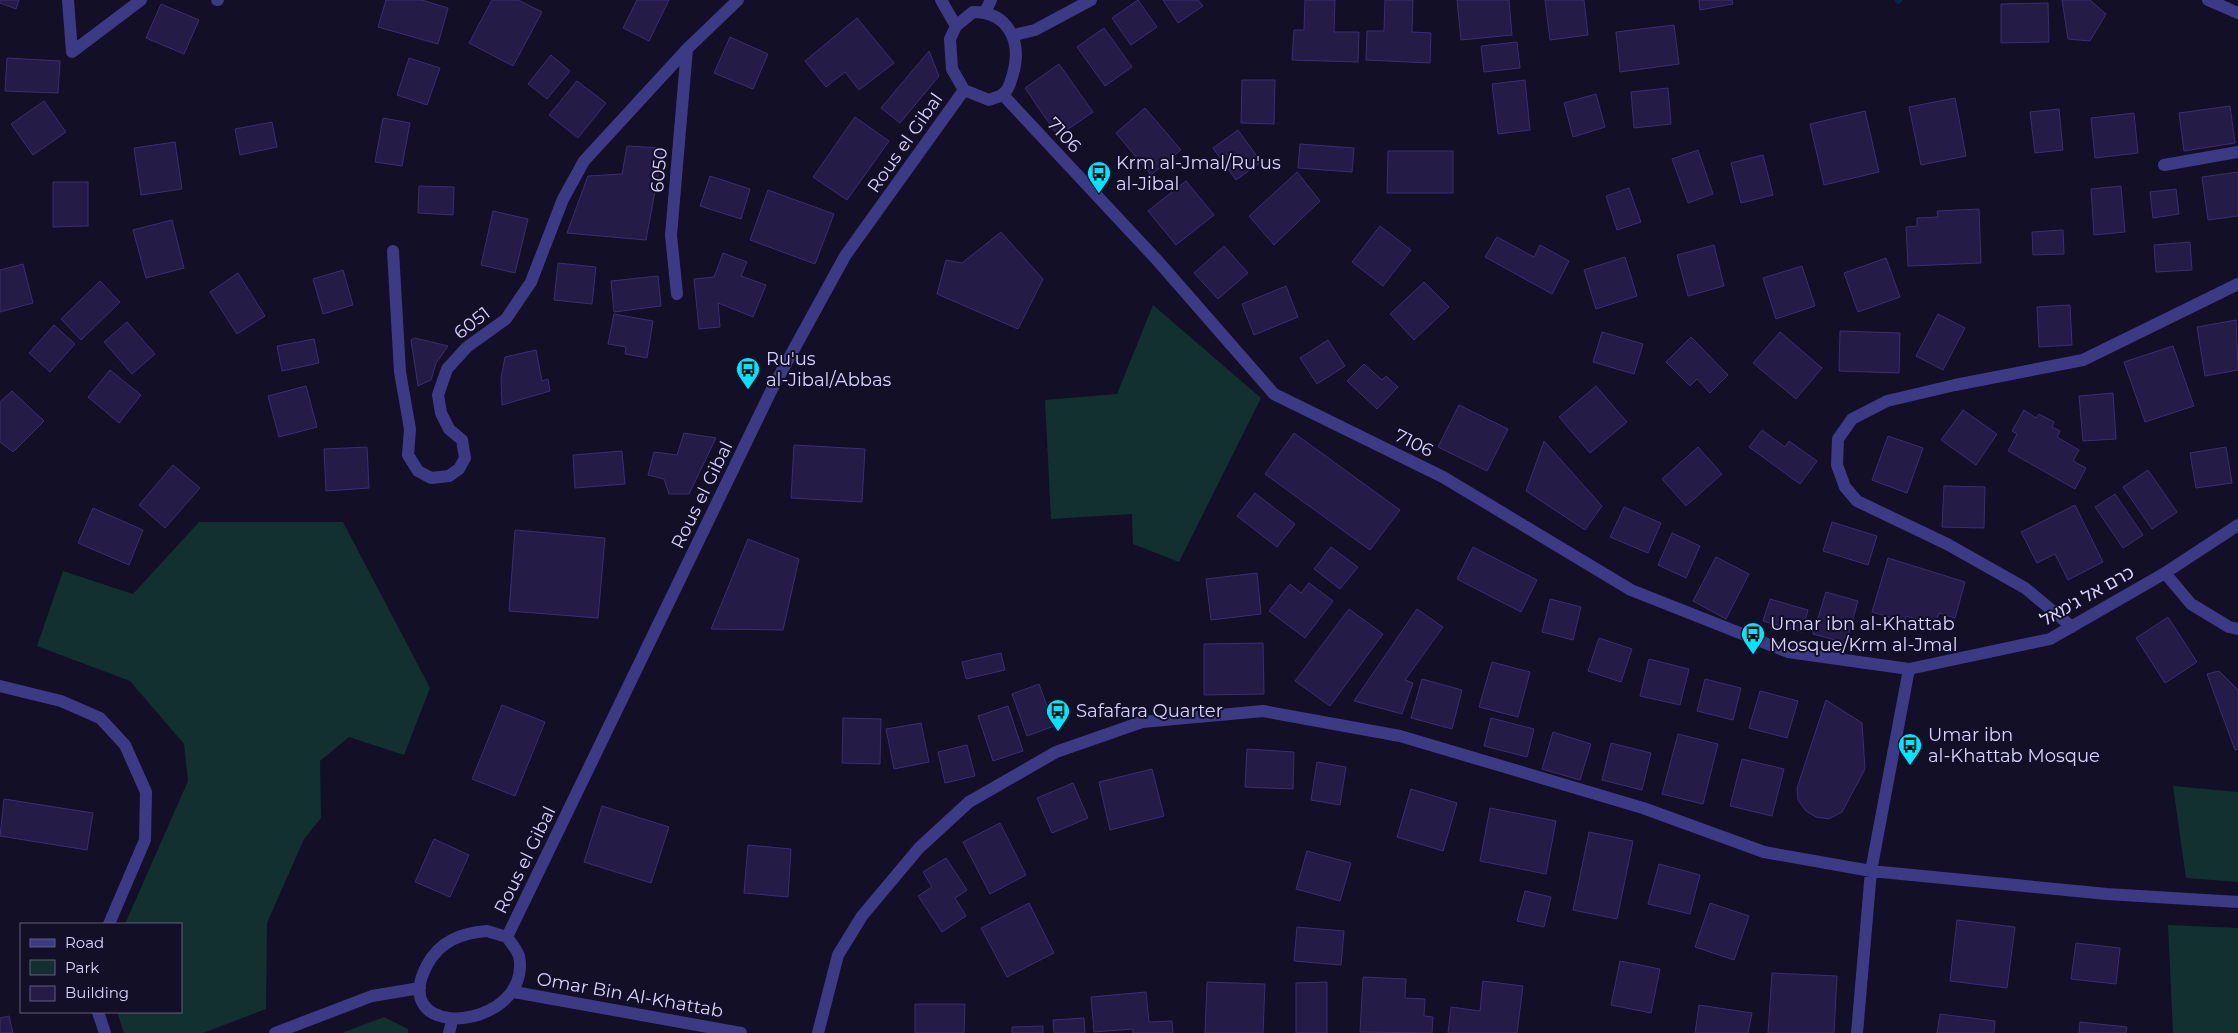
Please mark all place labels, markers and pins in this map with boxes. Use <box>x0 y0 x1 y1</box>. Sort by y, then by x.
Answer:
place label: Krm al-Jmal/Ru'us al-Jibal <box>1116 152 1281 195</box>
bus stop icon: Krm al-Jmal/Ru'us al-Jibal <box>1086 160 1112 194</box>
place label: Ru'us al-Jibal/Abbas <box>766 348 892 391</box>
bus stop icon: Ru'us al-Jibal/Abbas <box>735 356 761 390</box>
place label: Umar ibn al-Khattab Mosque/Krm al-Jmal <box>1770 613 1958 656</box>
bus stop icon: Umar ibn al-Khattab Mosque/Krm al-Jmal <box>1740 621 1766 655</box>
bus stop icon: Safafara Quarter <box>1045 698 1071 732</box>
place label: Safafara Quarter <box>1076 700 1223 722</box>
place label: Umar ibn al-Khattab Mosque <box>1928 724 2100 767</box>
bus stop icon: Umar ibn al-Khattab Mosque <box>1897 732 1923 766</box>

